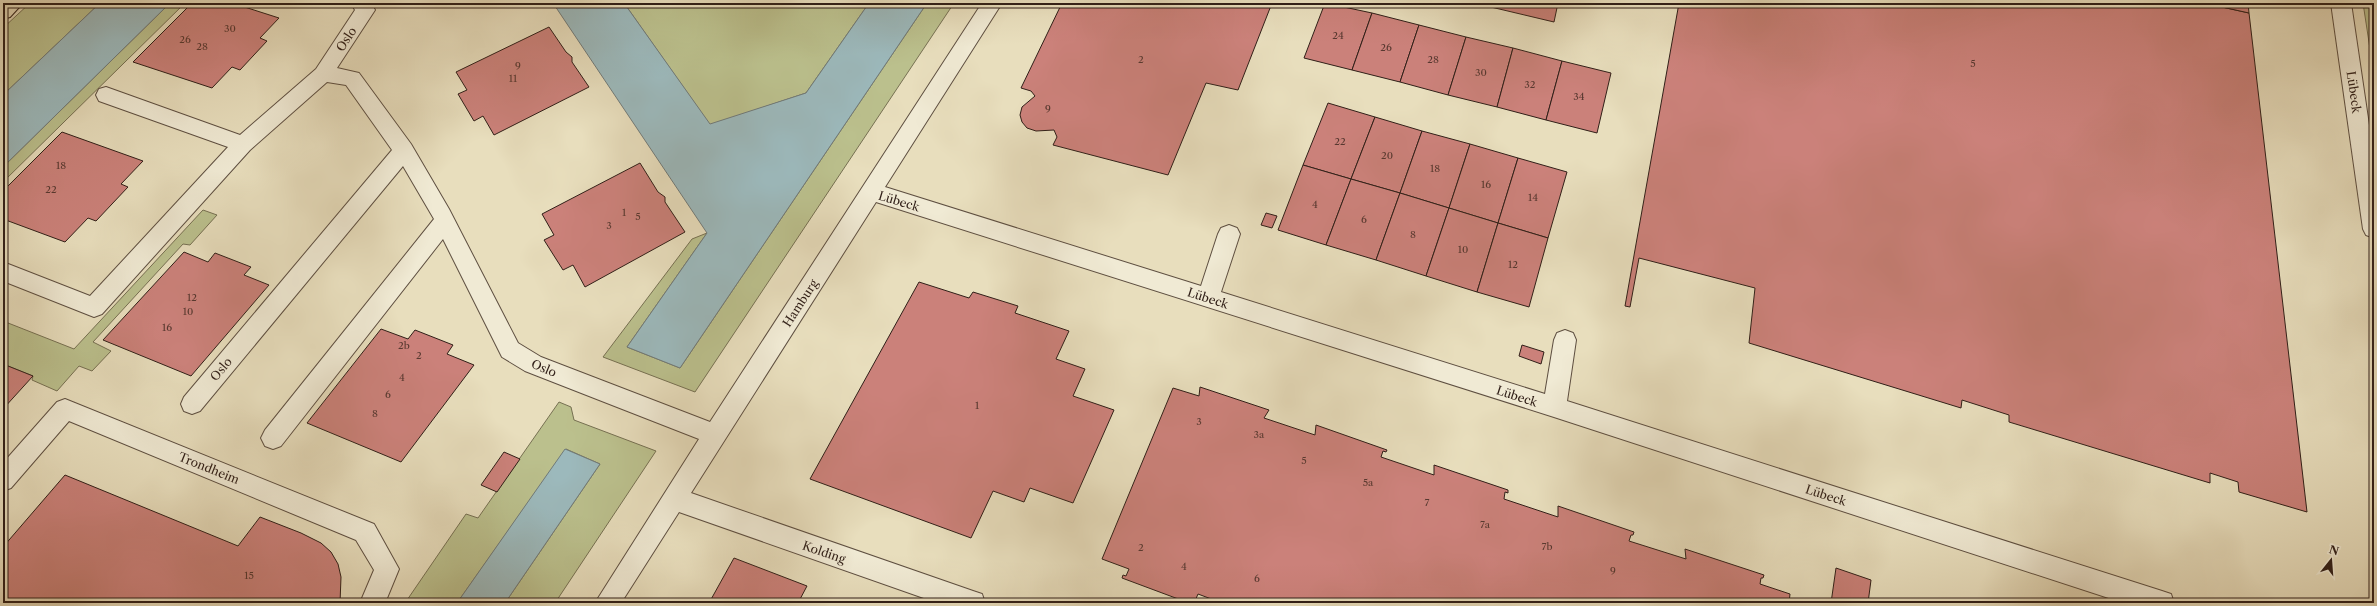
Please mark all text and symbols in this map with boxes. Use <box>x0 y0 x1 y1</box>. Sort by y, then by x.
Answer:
house number: 30 <box>224 22 236 35</box>
street label: Oslo <box>333 24 359 54</box>
house number: 24 <box>1332 29 1344 42</box>
house number: 26 <box>179 33 191 46</box>
house number: 28 <box>196 40 208 53</box>
house number: 26 <box>1380 41 1392 54</box>
house number: 2 <box>1138 53 1144 66</box>
house number: 28 <box>1427 53 1439 66</box>
house number: 5 <box>1970 57 1976 70</box>
house number: 9 <box>515 59 521 72</box>
house number: 30 <box>1475 66 1487 79</box>
street label: Lübeck <box>2344 70 2365 115</box>
house number: 11 <box>509 72 518 85</box>
house number: 32 <box>1524 78 1536 91</box>
house number: 34 <box>1573 90 1585 103</box>
house number: 9 <box>1045 102 1051 115</box>
house number: 22 <box>1334 135 1346 148</box>
house number: 20 <box>1381 149 1393 162</box>
house number: 18 <box>56 159 66 172</box>
house number: 18 <box>1430 162 1440 175</box>
house number: 16 <box>1481 178 1491 191</box>
house number: 22 <box>45 183 57 196</box>
street label: Lübeck <box>877 188 922 215</box>
house number: 14 <box>1528 191 1538 204</box>
house number: 4 <box>1312 198 1318 211</box>
house number: 1 <box>622 206 627 219</box>
house number: 5 <box>635 210 641 223</box>
house number: 6 <box>1361 213 1367 226</box>
house number: 3 <box>606 219 612 232</box>
house number: 8 <box>1410 228 1416 241</box>
house number: 10 <box>1458 243 1468 256</box>
house number: 12 <box>1508 258 1518 271</box>
street label: Hamburg <box>779 276 821 330</box>
street label: Lübeck <box>1186 284 1231 312</box>
house number: 12 <box>187 291 197 304</box>
house number: 10 <box>183 305 193 318</box>
house number: 16 <box>162 321 172 334</box>
house number: 2b <box>398 339 410 352</box>
house number: 2 <box>416 349 422 362</box>
street label: Oslo <box>207 354 235 384</box>
street label: Oslo <box>529 356 559 380</box>
house number: 4 <box>399 371 405 384</box>
street label: Lübeck <box>1495 382 1540 410</box>
house number: 6 <box>385 388 391 401</box>
house number: 1 <box>975 399 980 412</box>
house number: 8 <box>372 407 378 420</box>
house number: 3 <box>1196 415 1202 428</box>
house number: 3a <box>1254 428 1265 441</box>
street label: Trondheim <box>176 449 242 487</box>
house number: 5 <box>1301 454 1307 467</box>
house number: 5a <box>1363 476 1374 489</box>
street label: Lübeck <box>1804 481 1849 509</box>
house number: 7 <box>1425 496 1430 509</box>
house number: 7a <box>1480 518 1491 531</box>
street label: Kolding <box>800 538 848 567</box>
house number: 7b <box>1542 540 1552 553</box>
north arrow <box>2311 540 2351 580</box>
house number: 2 <box>1138 541 1144 554</box>
text: N <box>2327 542 2341 559</box>
house number: 4 <box>1181 560 1187 573</box>
house number: 9 <box>1610 564 1616 577</box>
house number: 15 <box>244 569 254 582</box>
house number: 6 <box>1254 572 1260 585</box>

